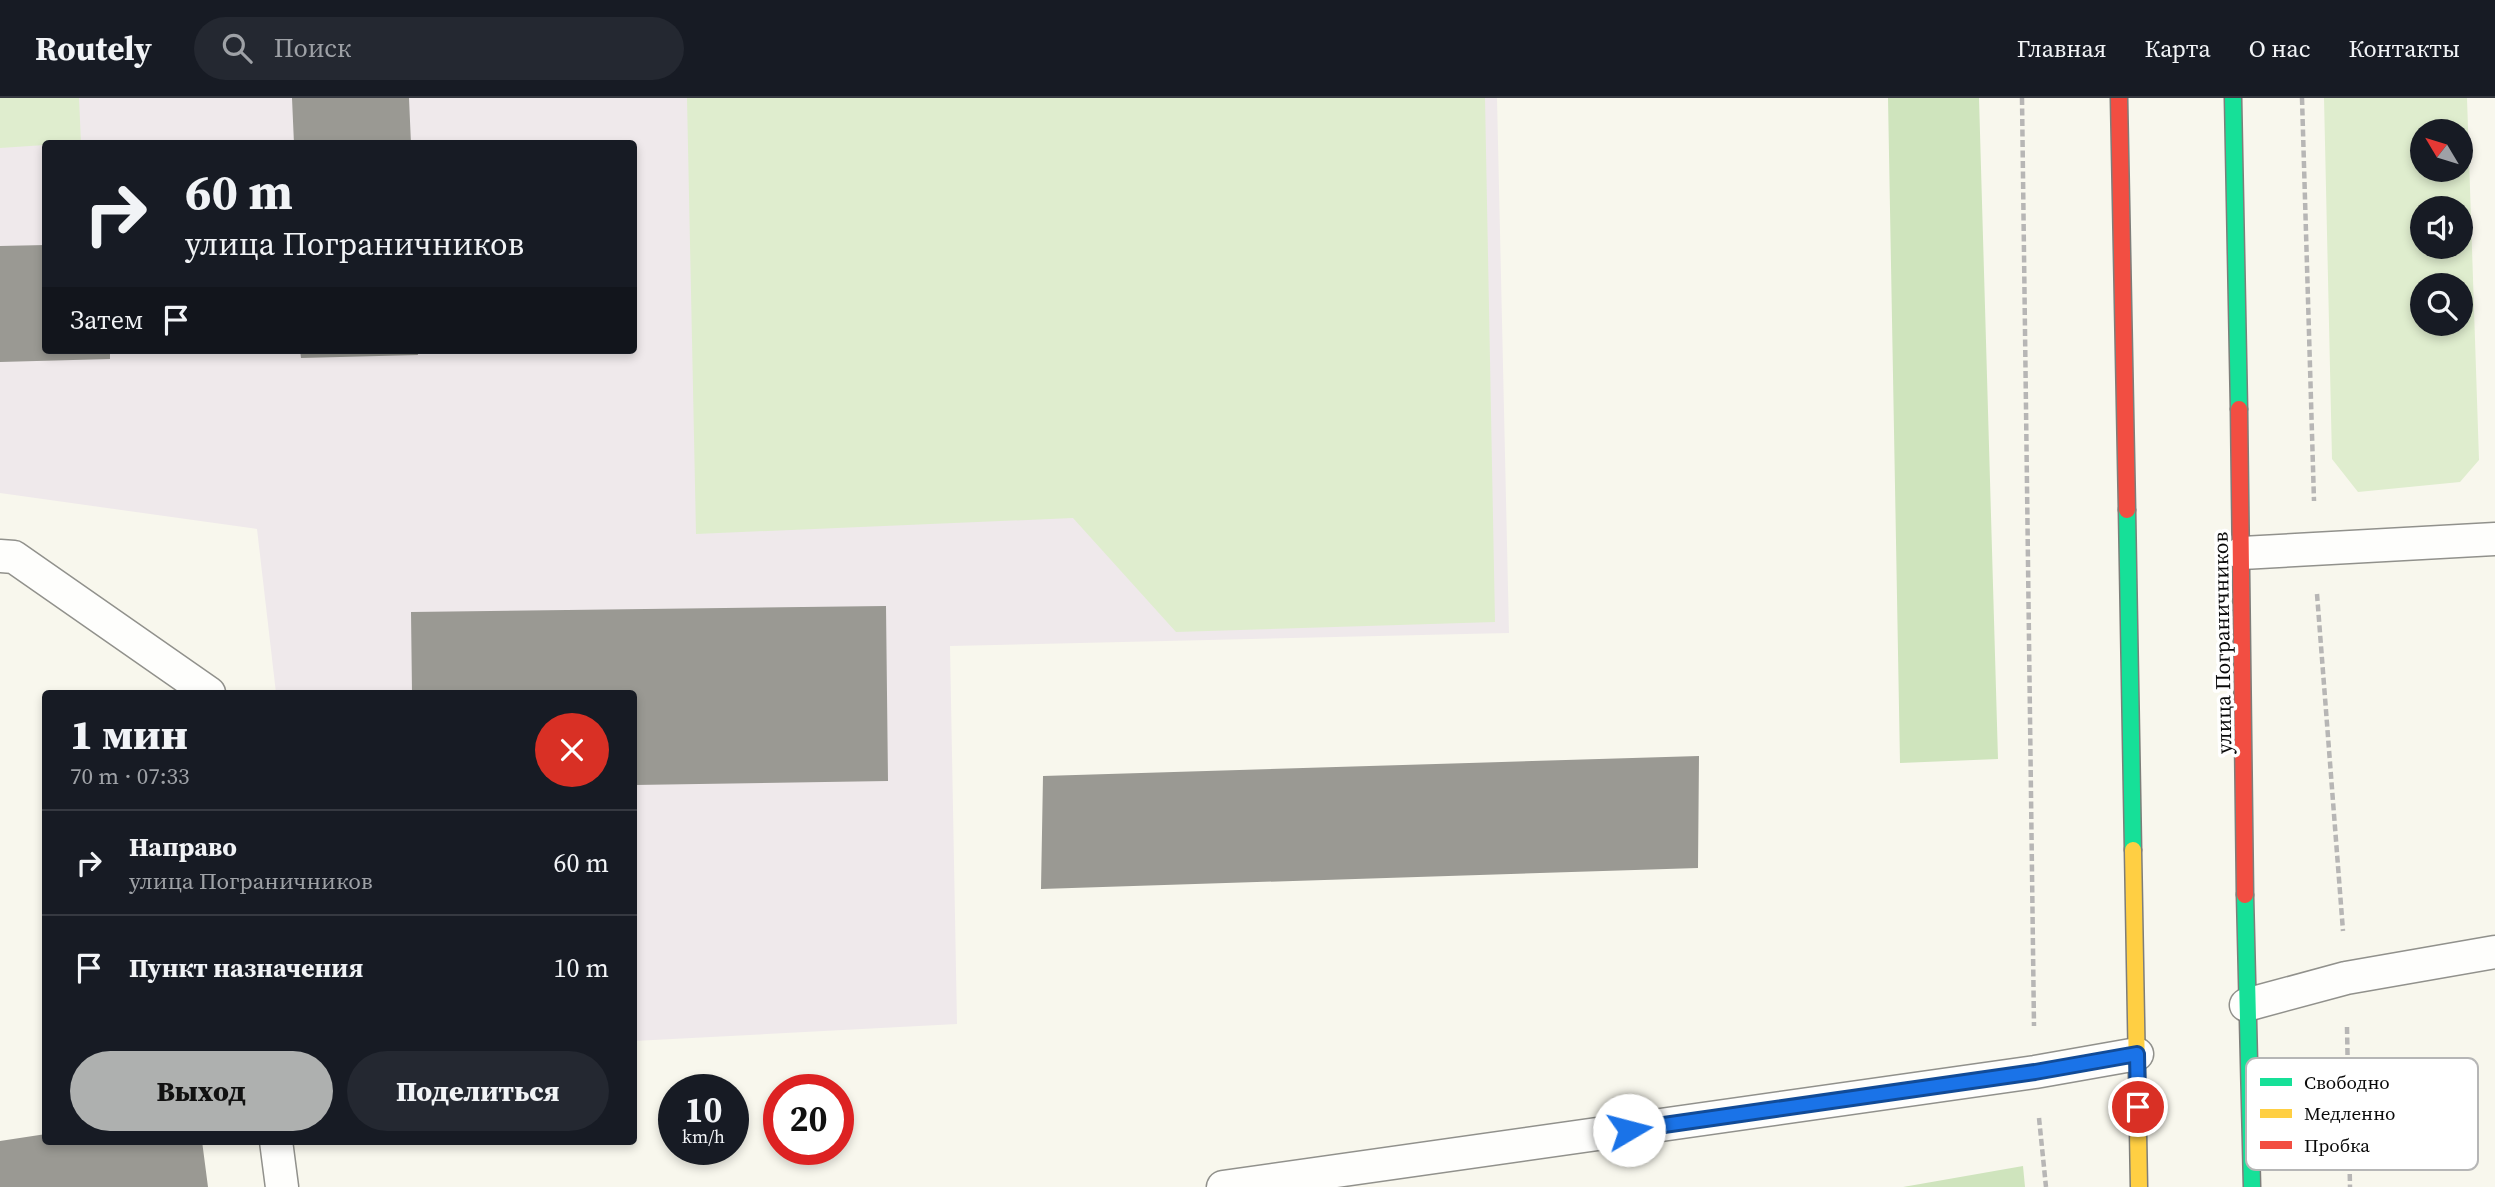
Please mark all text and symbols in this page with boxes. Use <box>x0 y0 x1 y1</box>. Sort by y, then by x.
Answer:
search box <box>194 17 684 80</box>
text: Routely <box>35 26 152 71</box>
icon: search <box>218 29 256 67</box>
text: Поиск <box>274 30 351 66</box>
text: Главная <box>2017 32 2106 65</box>
text: Карта <box>2144 32 2211 65</box>
text: О нас <box>2249 32 2310 65</box>
text: Контакты <box>2348 32 2460 65</box>
north arrow <box>2410 119 2473 182</box>
map controls <box>2410 119 2473 336</box>
text: 60 m <box>185 158 293 225</box>
icon: right <box>70 168 161 259</box>
button: sound <box>2410 196 2473 259</box>
text: улица Пограничников <box>185 222 524 266</box>
button: search <box>2410 273 2473 336</box>
icon: arrive <box>157 301 195 339</box>
text: Затем <box>70 302 143 338</box>
street label: улица Пограничников <box>2206 531 2238 754</box>
text: 1 мин <box>70 705 188 763</box>
button: close <box>535 713 609 787</box>
text: 70 m · 07:33 <box>70 760 190 792</box>
text: Направо <box>129 829 237 865</box>
icon: right <box>70 844 108 882</box>
text: 60 m <box>554 845 609 881</box>
text: улица Пограничников <box>129 865 373 897</box>
icon: arrive <box>70 949 108 987</box>
text: Пункт назначения <box>129 950 363 986</box>
text: 10 m <box>554 950 609 986</box>
button: Выход <box>70 1051 333 1131</box>
button: Поделиться <box>347 1051 609 1131</box>
legend <box>2246 1058 2478 1170</box>
text: Свободно <box>2304 1069 2390 1095</box>
speed limit sign: 20 <box>763 1074 854 1165</box>
pin <box>2108 1077 2168 1137</box>
text: 10 <box>685 1086 722 1134</box>
icon: arrive <box>2119 1088 2157 1126</box>
position arrow <box>1592 1093 1666 1167</box>
text: Медленно <box>2304 1100 2395 1126</box>
text: km/h <box>682 1124 725 1149</box>
text: Пробка <box>2304 1132 2370 1158</box>

